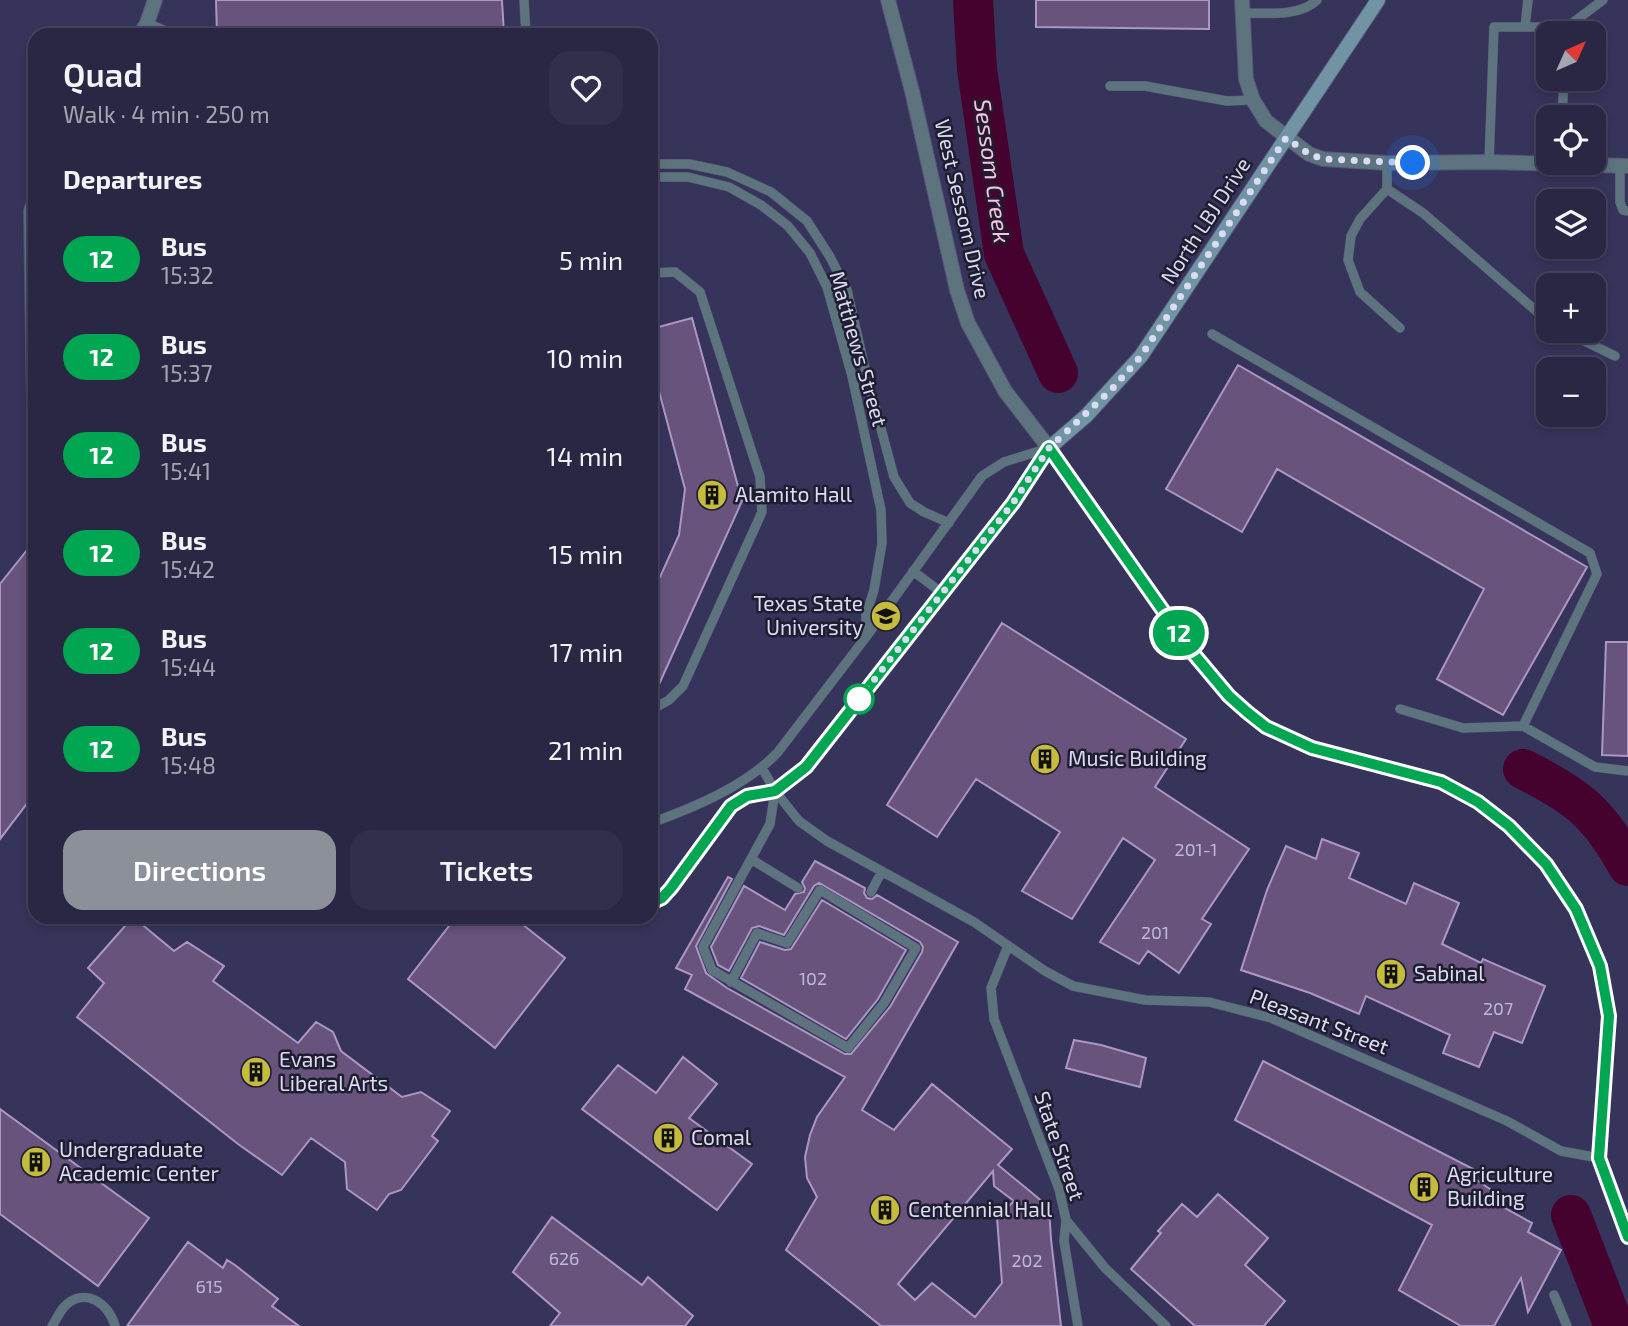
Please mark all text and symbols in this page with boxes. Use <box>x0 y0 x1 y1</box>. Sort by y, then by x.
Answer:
north arrow <box>1536 21 1606 91</box>
map controls <box>1536 21 1606 427</box>
button: heart <box>549 51 623 125</box>
text: Quad <box>63 54 143 94</box>
water label: Sessom Creek <box>969 97 1017 245</box>
text: Walk · 4 min · 250 m <box>63 100 270 128</box>
button: locate <box>1536 105 1606 175</box>
street label: West Sessom Drive <box>931 116 996 301</box>
your location <box>1395 145 1430 180</box>
street label: North LBJ Drive <box>1155 152 1255 288</box>
text: Departures <box>63 163 202 194</box>
button: layers <box>1536 189 1606 259</box>
text: Bus <box>161 230 207 261</box>
text: 12 <box>89 244 114 273</box>
text: 5 min <box>559 244 623 275</box>
text: 15:32 <box>161 261 214 289</box>
street label: Matthews Street <box>825 268 894 429</box>
button: + <box>1536 273 1606 343</box>
text: Bus <box>161 328 207 359</box>
text: 12 <box>89 342 114 371</box>
text: 10 min <box>547 342 623 373</box>
button: − <box>1536 357 1606 427</box>
text: 15:37 <box>161 359 212 387</box>
text: Bus <box>161 426 207 457</box>
text: 12 <box>89 440 114 469</box>
text: 14 min <box>547 440 623 471</box>
text: 15:41 <box>161 457 211 485</box>
building icon: Alamito Hall <box>695 478 729 512</box>
place label: Alamito Hall <box>735 481 853 506</box>
text: Bus <box>161 524 207 555</box>
text: 12 <box>89 538 114 567</box>
text: 15 min <box>549 538 623 569</box>
text: 15:42 <box>161 555 215 583</box>
place label: Texas State University <box>753 590 863 639</box>
school or university icon: Texas State University <box>869 599 903 633</box>
line badge: 12 <box>1148 610 1210 656</box>
text: 12 <box>1167 618 1191 647</box>
text: Bus <box>161 622 207 653</box>
text: 12 <box>89 636 114 665</box>
text: 17 min <box>549 636 623 667</box>
text: 15:44 <box>161 653 216 681</box>
unlabelled marker <box>844 684 874 714</box>
text: Bus <box>161 720 207 751</box>
text: 12 <box>89 734 114 763</box>
text: 21 min <box>548 734 623 765</box>
building icon: Music Building <box>1028 742 1062 776</box>
place label: Music Building <box>1068 745 1207 770</box>
text: 15:48 <box>161 751 216 779</box>
button: Directions <box>63 830 336 910</box>
button: Tickets <box>350 830 623 910</box>
house number: 201-1 <box>1175 838 1217 860</box>
house number: 201 <box>1141 921 1169 943</box>
building icon: Sabinal <box>1374 957 1408 991</box>
place label: Sabinal <box>1414 960 1485 985</box>
house number: 102 <box>799 967 827 989</box>
street label: Pleasant Street <box>1246 983 1393 1059</box>
house number: 207 <box>1483 997 1513 1019</box>
place label: Evans Liberal Arts <box>279 1046 388 1095</box>
building icon: Evans Liberal Arts <box>239 1055 273 1089</box>
street label: State Street <box>1030 1088 1091 1203</box>
building icon: Comal <box>651 1121 685 1155</box>
place label: Comal <box>691 1124 752 1149</box>
place label: Undergraduate Academic Center <box>59 1136 219 1185</box>
building icon: Undergraduate Academic Center <box>19 1145 53 1179</box>
place label: Agriculture Building <box>1447 1161 1553 1210</box>
building icon: Agriculture Building <box>1407 1170 1441 1204</box>
building icon: Centennial Hall <box>868 1193 902 1227</box>
place label: Centennial Hall <box>908 1196 1053 1221</box>
house number: 626 <box>549 1247 579 1269</box>
house number: 202 <box>1011 1249 1043 1271</box>
house number: 615 <box>195 1275 223 1297</box>

